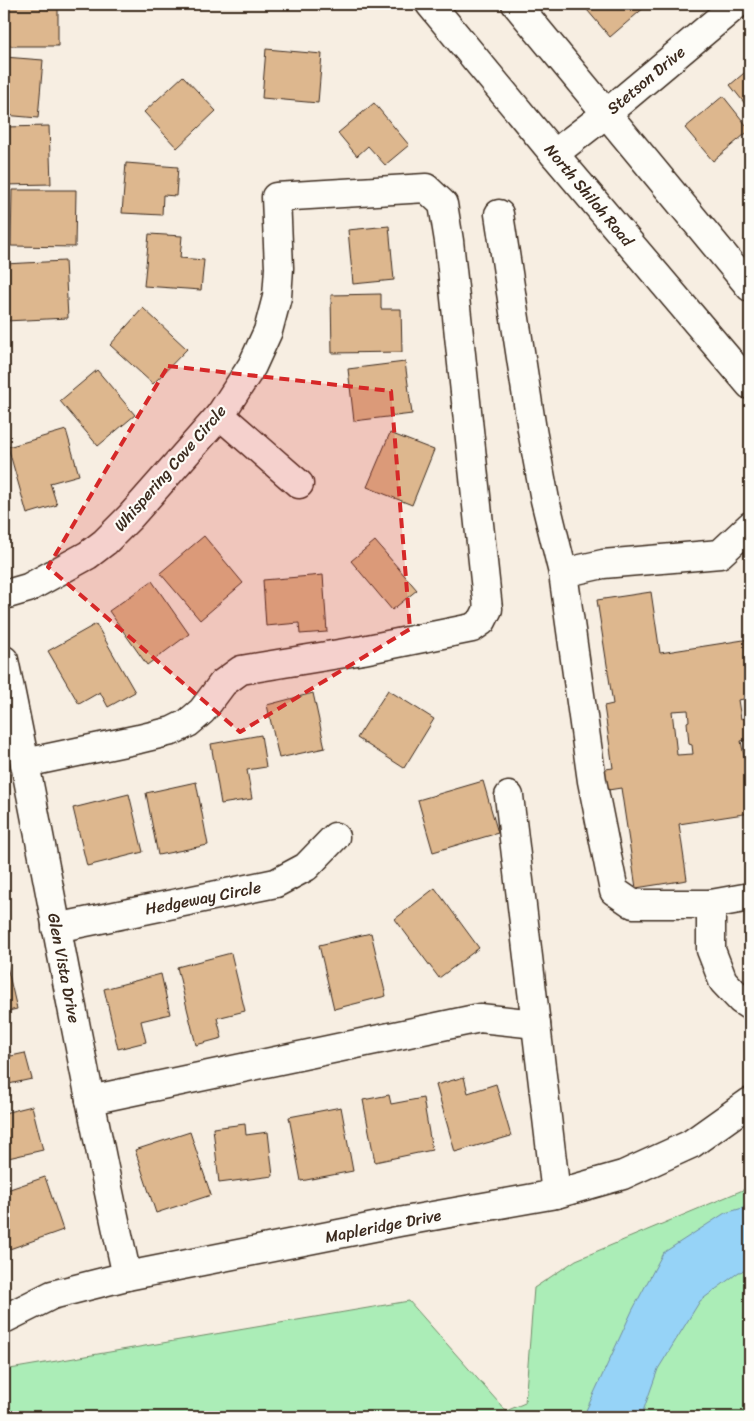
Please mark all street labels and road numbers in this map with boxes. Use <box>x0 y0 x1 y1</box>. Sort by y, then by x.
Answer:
street label: Stetson Drive <box>600 38 692 122</box>
street label: North Shiloh Road <box>537 137 642 254</box>
street label: Whispering Cove Circle <box>106 398 234 538</box>
street label: Hedgeway Circle <box>143 873 263 923</box>
street label: Glen Vista Drive <box>39 911 89 1025</box>
street label: Mapleridge Drive <box>322 1200 444 1251</box>

